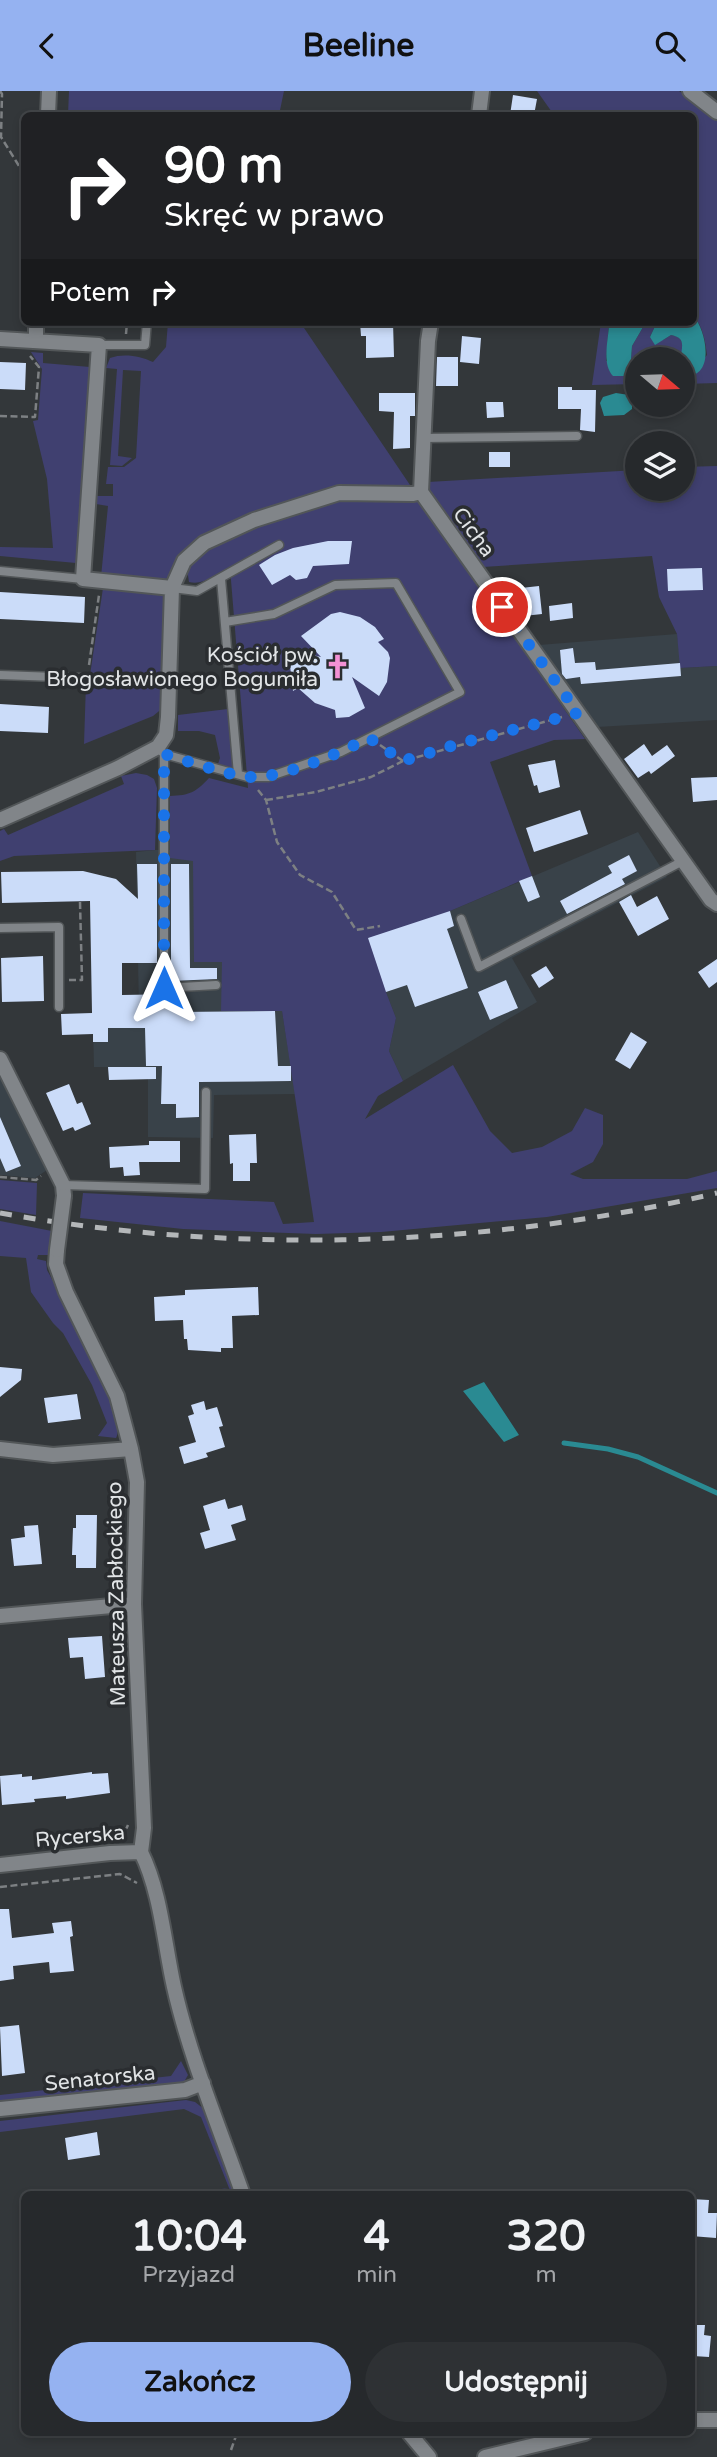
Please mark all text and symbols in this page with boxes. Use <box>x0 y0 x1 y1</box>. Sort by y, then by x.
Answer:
icon: back <box>28 27 66 65</box>
text: Beeline <box>303 27 414 65</box>
icon: search <box>651 27 689 65</box>
text: 90 m <box>164 137 283 196</box>
icon: right <box>49 140 140 231</box>
text: Skręć w prawo <box>164 197 385 235</box>
icon: right <box>144 273 182 311</box>
text: Potem <box>49 277 130 308</box>
north arrow <box>625 347 695 417</box>
map controls <box>625 347 695 501</box>
button: layers <box>625 431 695 501</box>
street label: Cicha <box>447 502 500 562</box>
pin <box>472 577 532 637</box>
icon: arrive <box>483 588 521 626</box>
place label: Kościół pw. Błogosławionego Bogumiła <box>46 643 318 692</box>
church icon: Kościół pw. Błogosławionego Bogumiła <box>324 653 352 681</box>
position arrow <box>127 951 201 1025</box>
street label: Mateusza Zabłockiego <box>102 1481 131 1707</box>
street label: Rycerska <box>34 1820 126 1853</box>
street label: Senatorska <box>44 2060 157 2097</box>
text: 10:04 <box>130 2211 247 2262</box>
text: 4 <box>363 2211 390 2262</box>
text: 320 <box>506 2211 586 2262</box>
text: Przyjazd <box>142 2261 235 2289</box>
text: min <box>356 2261 397 2289</box>
text: m <box>535 2261 557 2289</box>
button: Zakończ <box>49 2342 351 2422</box>
button: Udostępnij <box>365 2342 667 2422</box>

